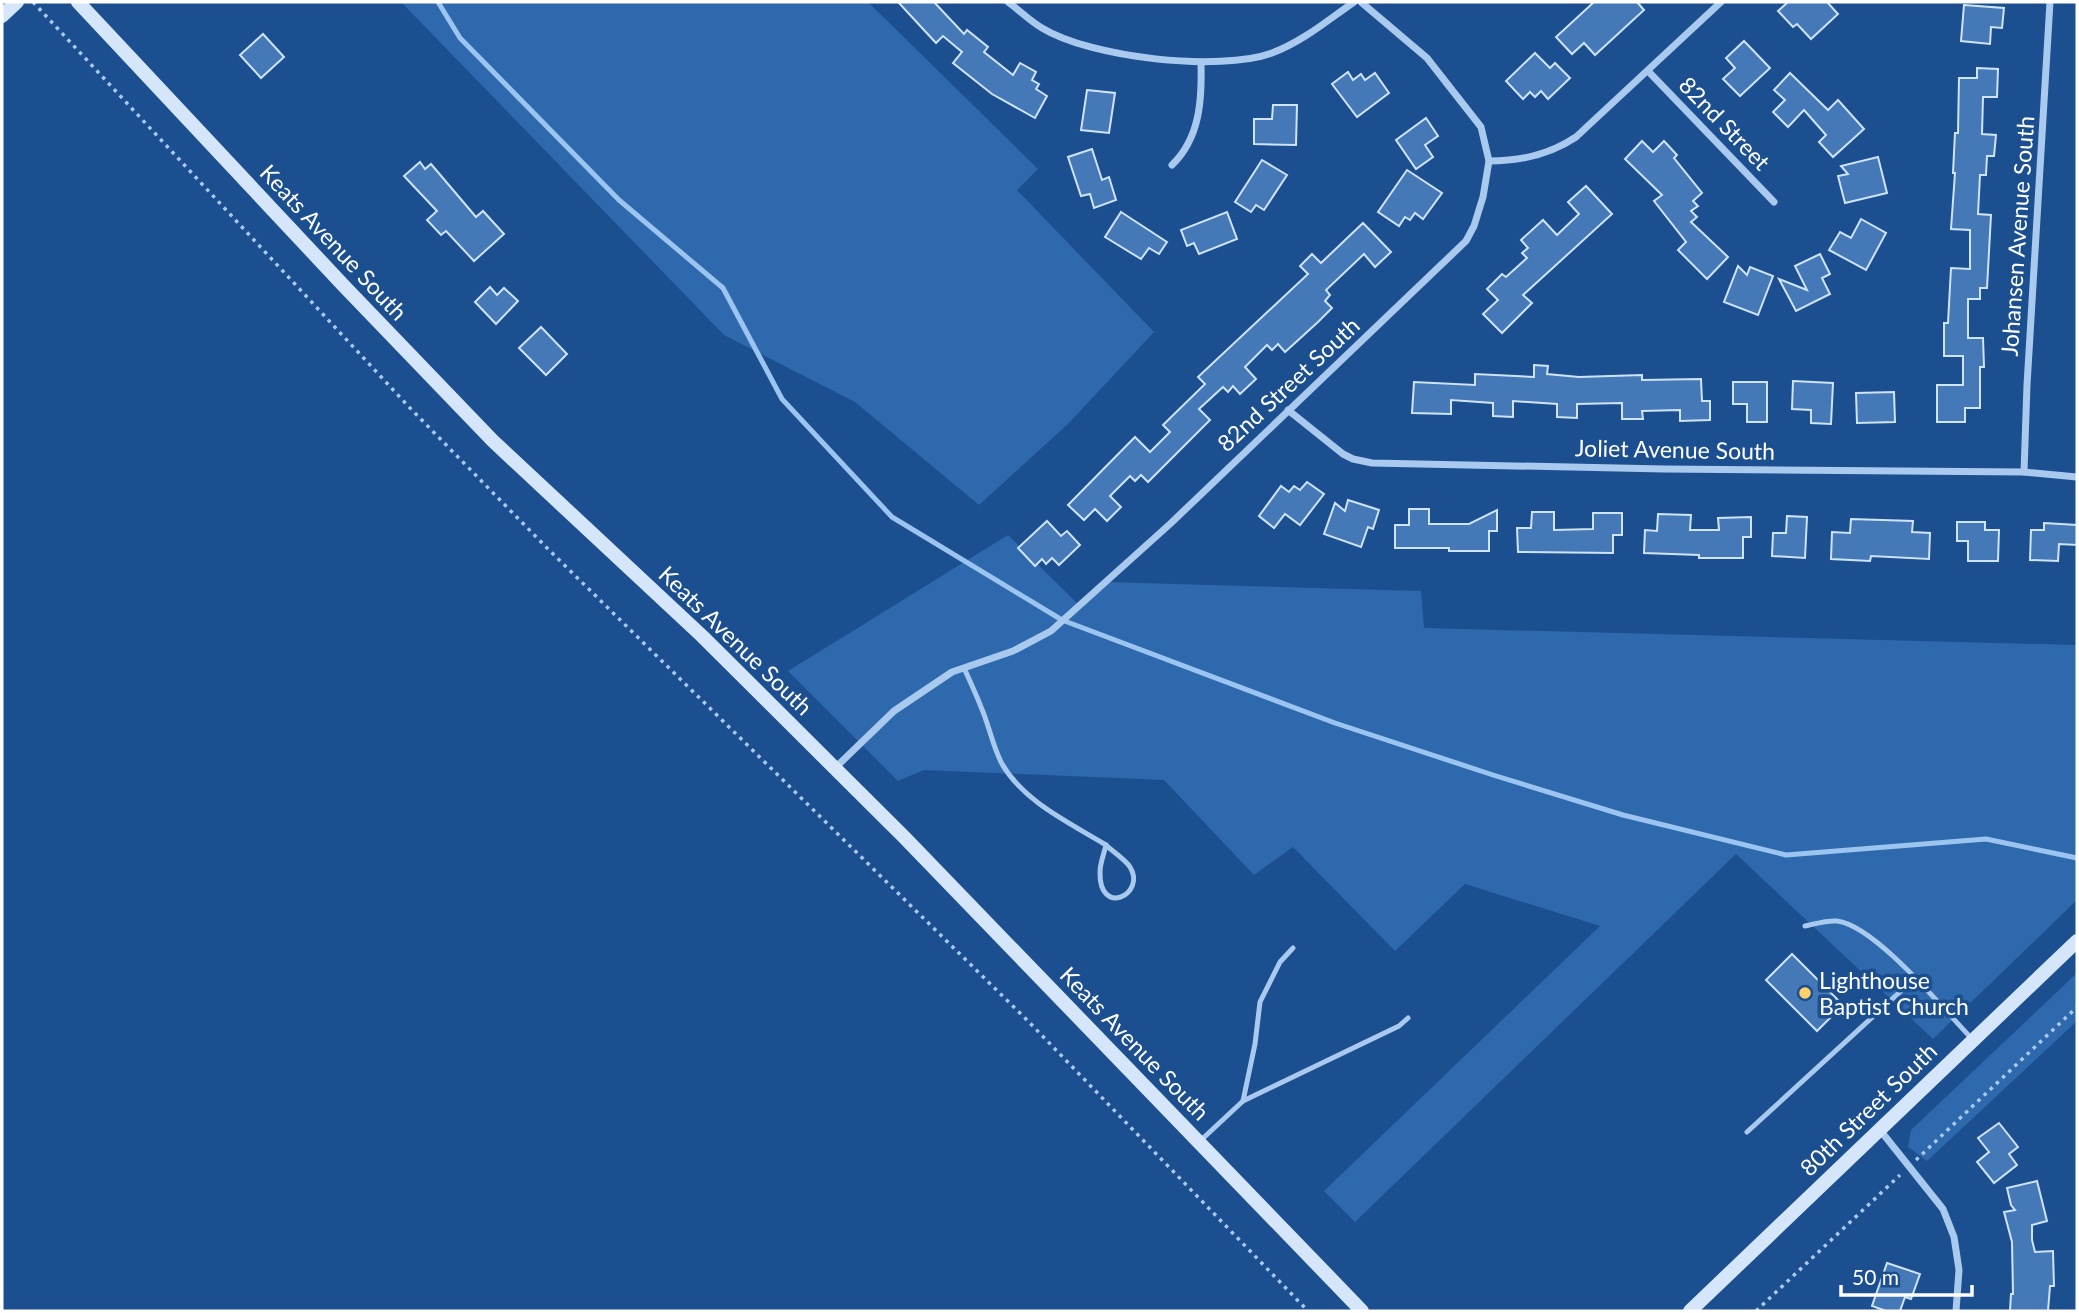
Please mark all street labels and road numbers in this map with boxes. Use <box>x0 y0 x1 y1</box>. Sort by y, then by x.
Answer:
street label: 82nd Street <box>1674 71 1777 176</box>
street label: Johansen Avenue South <box>1995 115 2039 357</box>
street label: Keats Avenue South <box>255 158 413 326</box>
street label: 82nd Street South <box>1211 311 1365 457</box>
street label: Joliet Avenue South <box>1575 433 1775 465</box>
street label: Keats Avenue South <box>653 560 819 720</box>
street label: Keats Avenue South <box>1055 960 1215 1126</box>
street label: 80th Street South <box>1794 1037 1942 1181</box>

